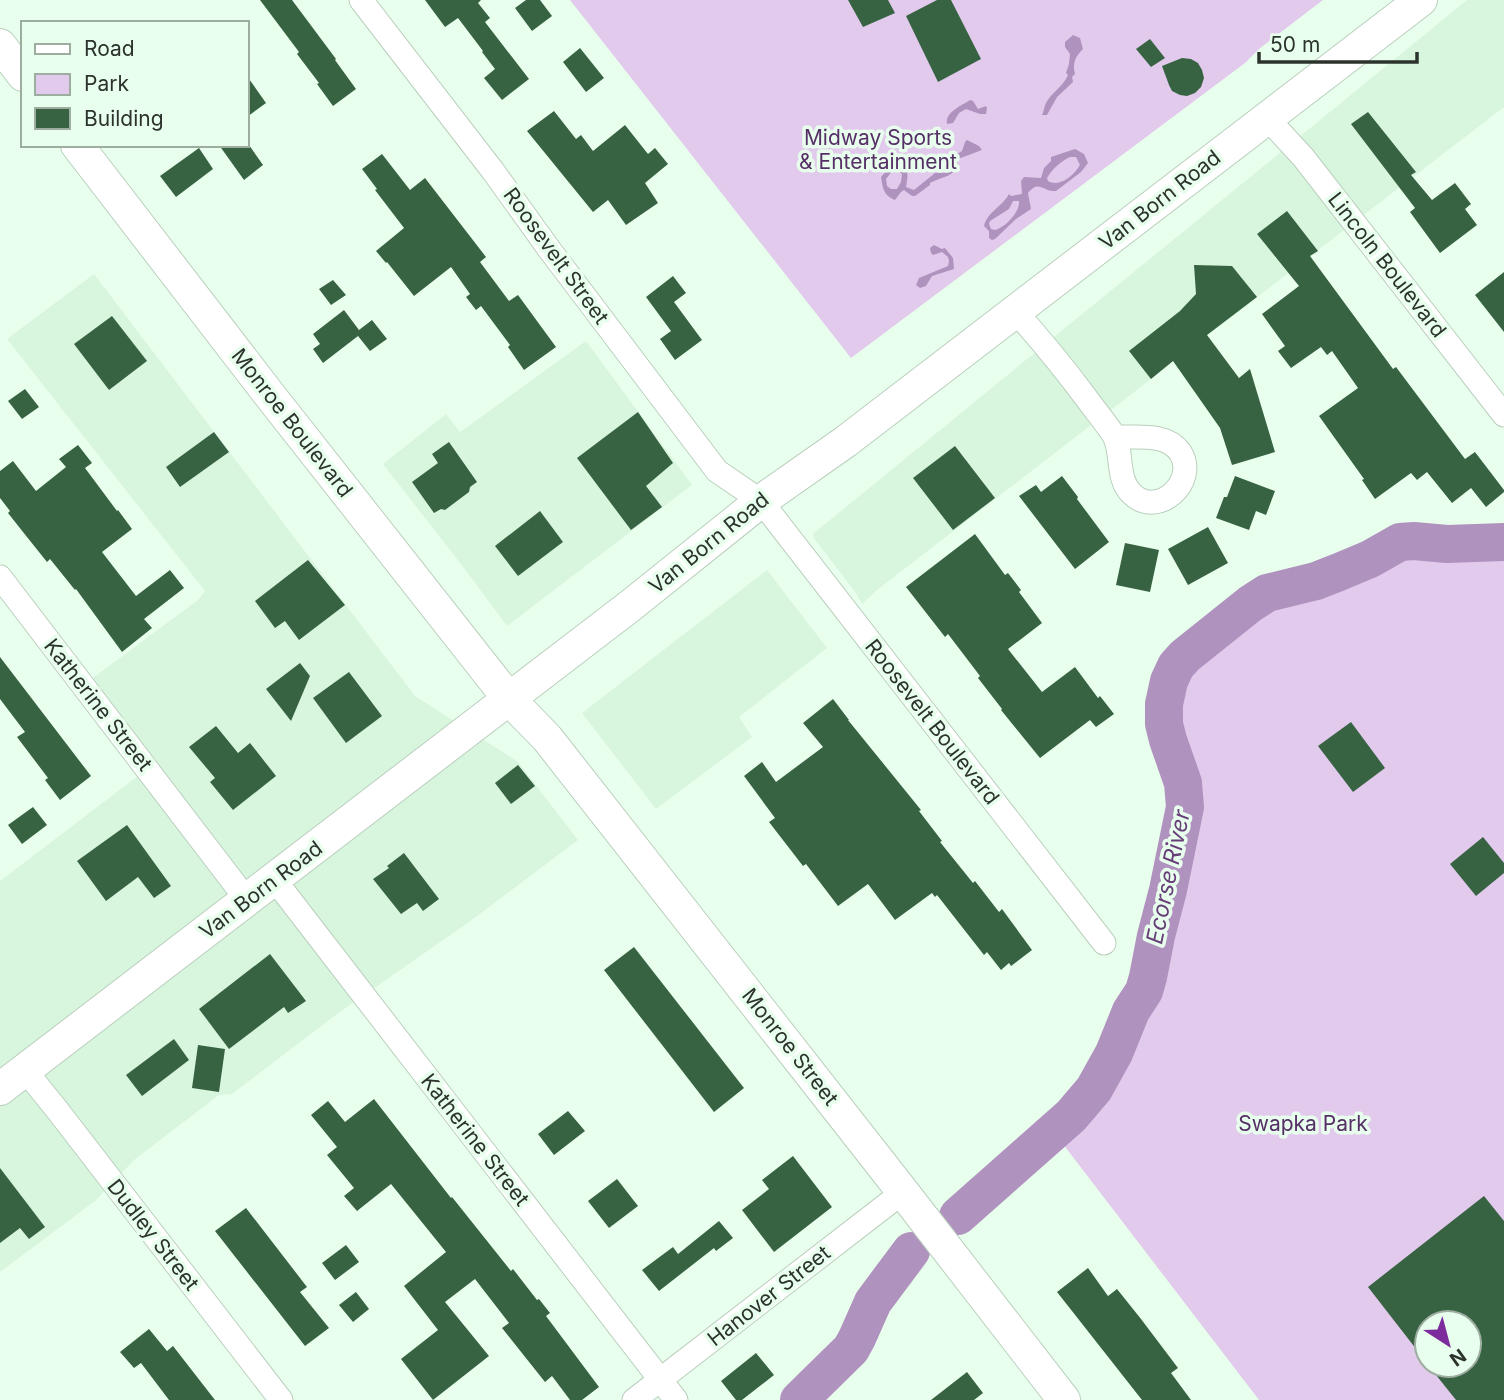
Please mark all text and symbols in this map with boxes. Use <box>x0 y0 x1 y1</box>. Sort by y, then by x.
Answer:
legend <box>21 21 248 147</box>
scale bar <box>1259 21 1416 65</box>
text: 50 m <box>1270 32 1320 57</box>
text: Road <box>84 36 135 61</box>
text: Park <box>84 71 129 96</box>
text: Building <box>84 106 164 131</box>
park label: Midway Sports & Entertainment <box>799 125 957 174</box>
street label: Van Born Road <box>1094 144 1225 255</box>
street label: Roosevelt Street <box>499 183 614 329</box>
street label: Lincoln Boulevard <box>1323 187 1452 342</box>
street label: Monroe Boulevard <box>227 343 358 502</box>
street label: Van Born Road <box>644 487 774 599</box>
street label: Katherine Street <box>39 634 158 776</box>
street label: Roosevelt Boulevard <box>860 634 1005 809</box>
water label: Ecorse River <box>1140 806 1196 946</box>
street label: Van Born Road <box>194 835 327 944</box>
street label: Monroe Street <box>737 983 844 1110</box>
street label: Katherine Street <box>416 1069 535 1211</box>
park label: Swapka Park <box>1238 1111 1368 1136</box>
street label: Dudley Street <box>102 1174 205 1295</box>
street label: Hanover Street <box>702 1240 835 1351</box>
north arrow <box>1413 1309 1483 1379</box>
text: N <box>1445 1344 1470 1371</box>

